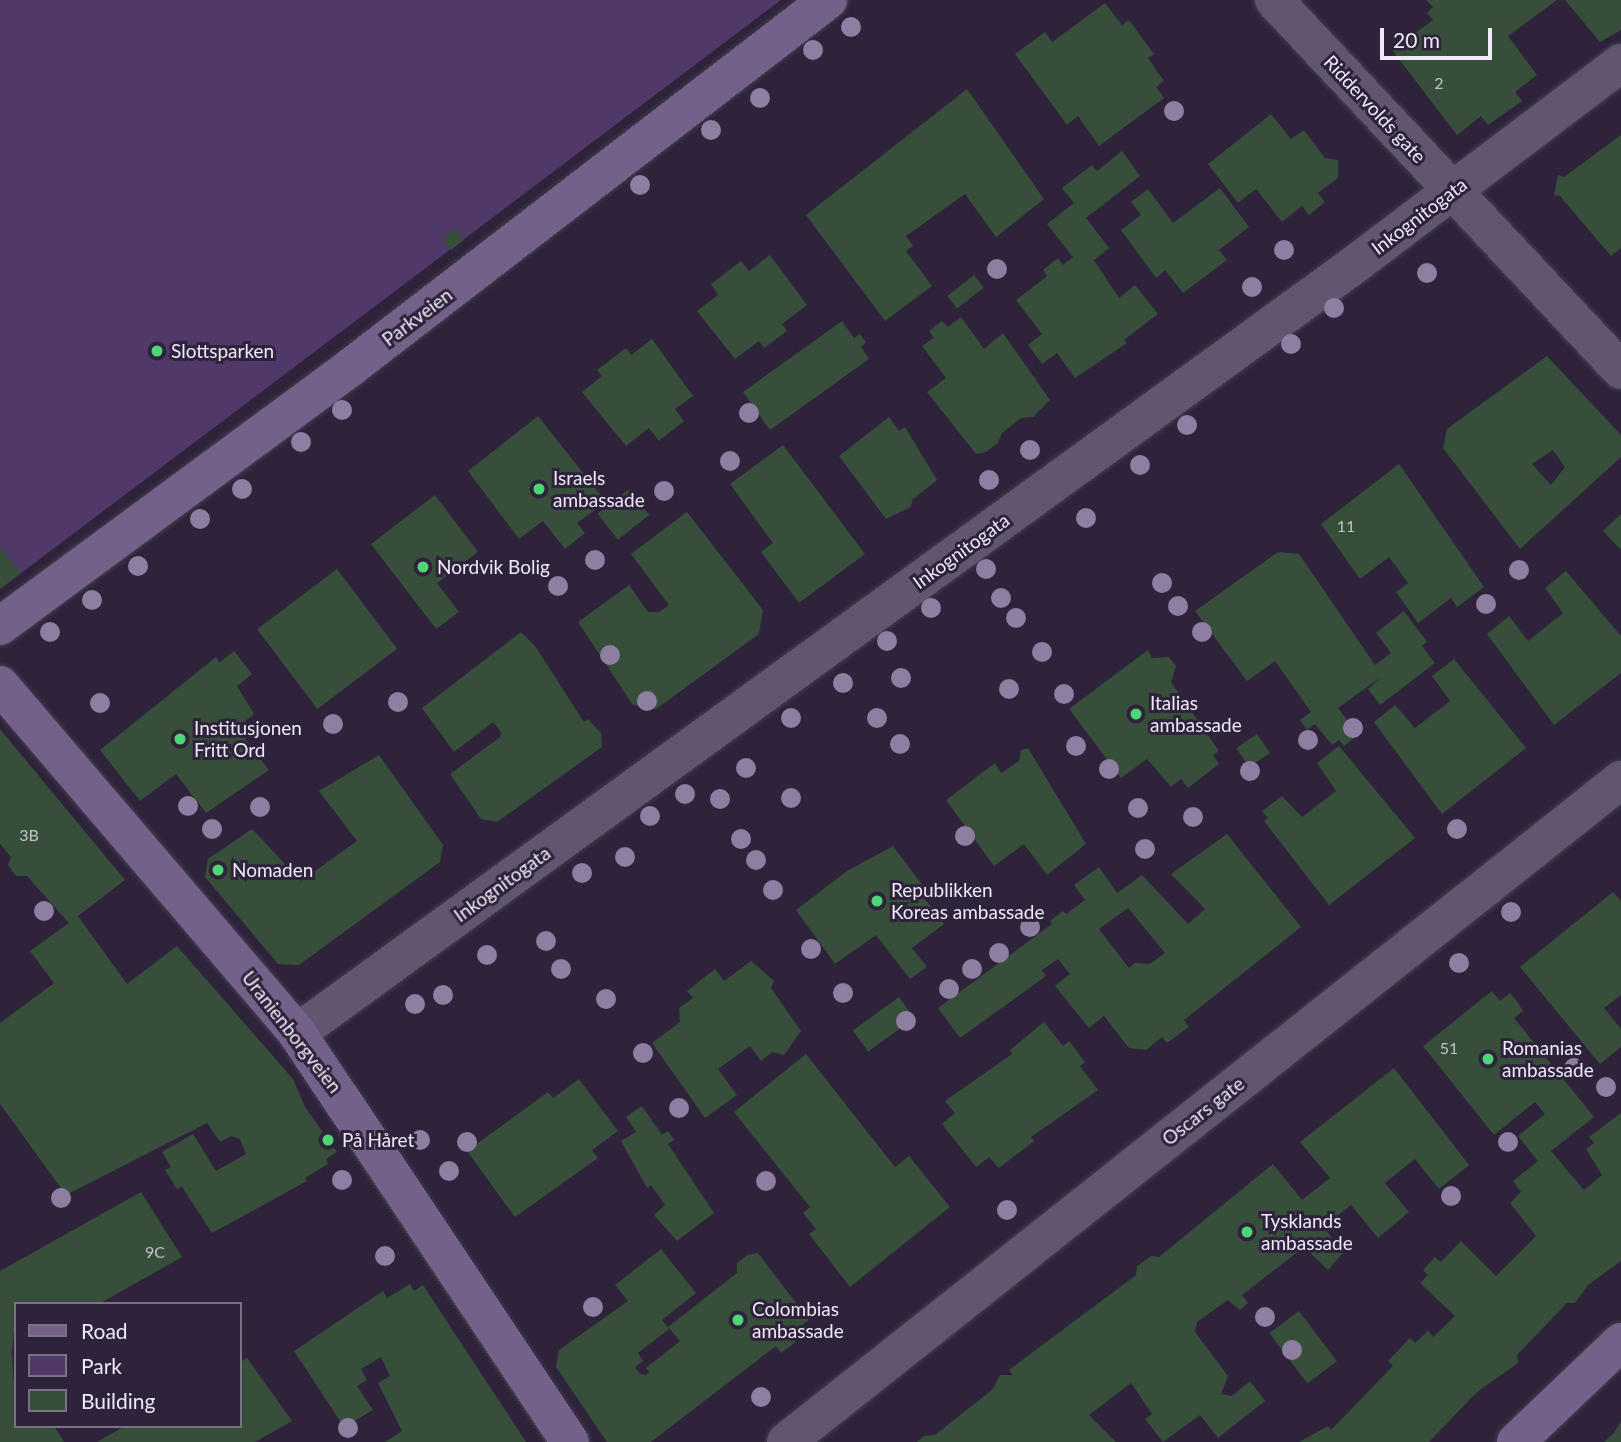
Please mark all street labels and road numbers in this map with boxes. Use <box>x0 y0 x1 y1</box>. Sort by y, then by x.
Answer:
street label: Riddervolds gate <box>1319 50 1431 168</box>
street label: Inkognitogata <box>1367 173 1471 259</box>
street label: Parkveien <box>377 283 457 351</box>
street label: Inkognitogata <box>908 508 1014 594</box>
street label: Inkognitogata <box>449 841 555 927</box>
street label: Uranienborgveien <box>237 966 347 1098</box>
street label: Oscars gate <box>1157 1072 1249 1150</box>

